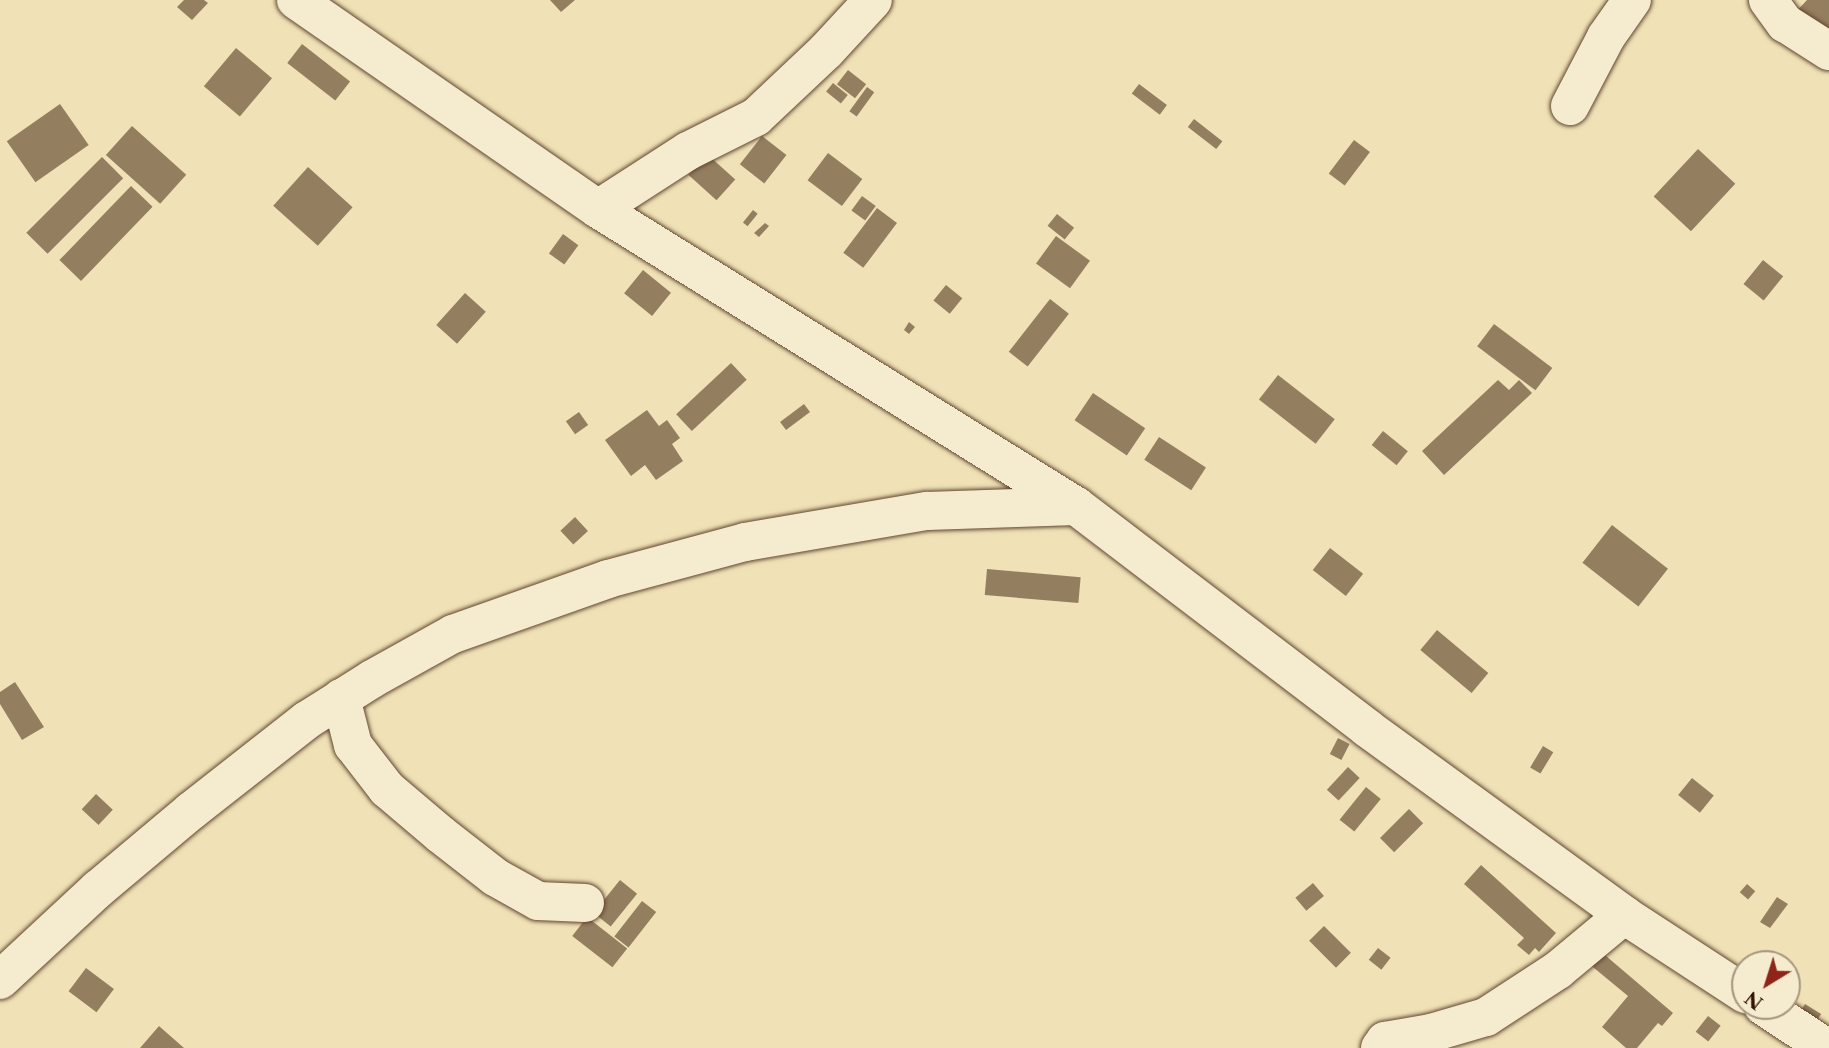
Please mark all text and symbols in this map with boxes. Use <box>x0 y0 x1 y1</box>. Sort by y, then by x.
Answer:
north arrow <box>1731 950 1801 1020</box>
text: N <box>1740 986 1768 1015</box>

